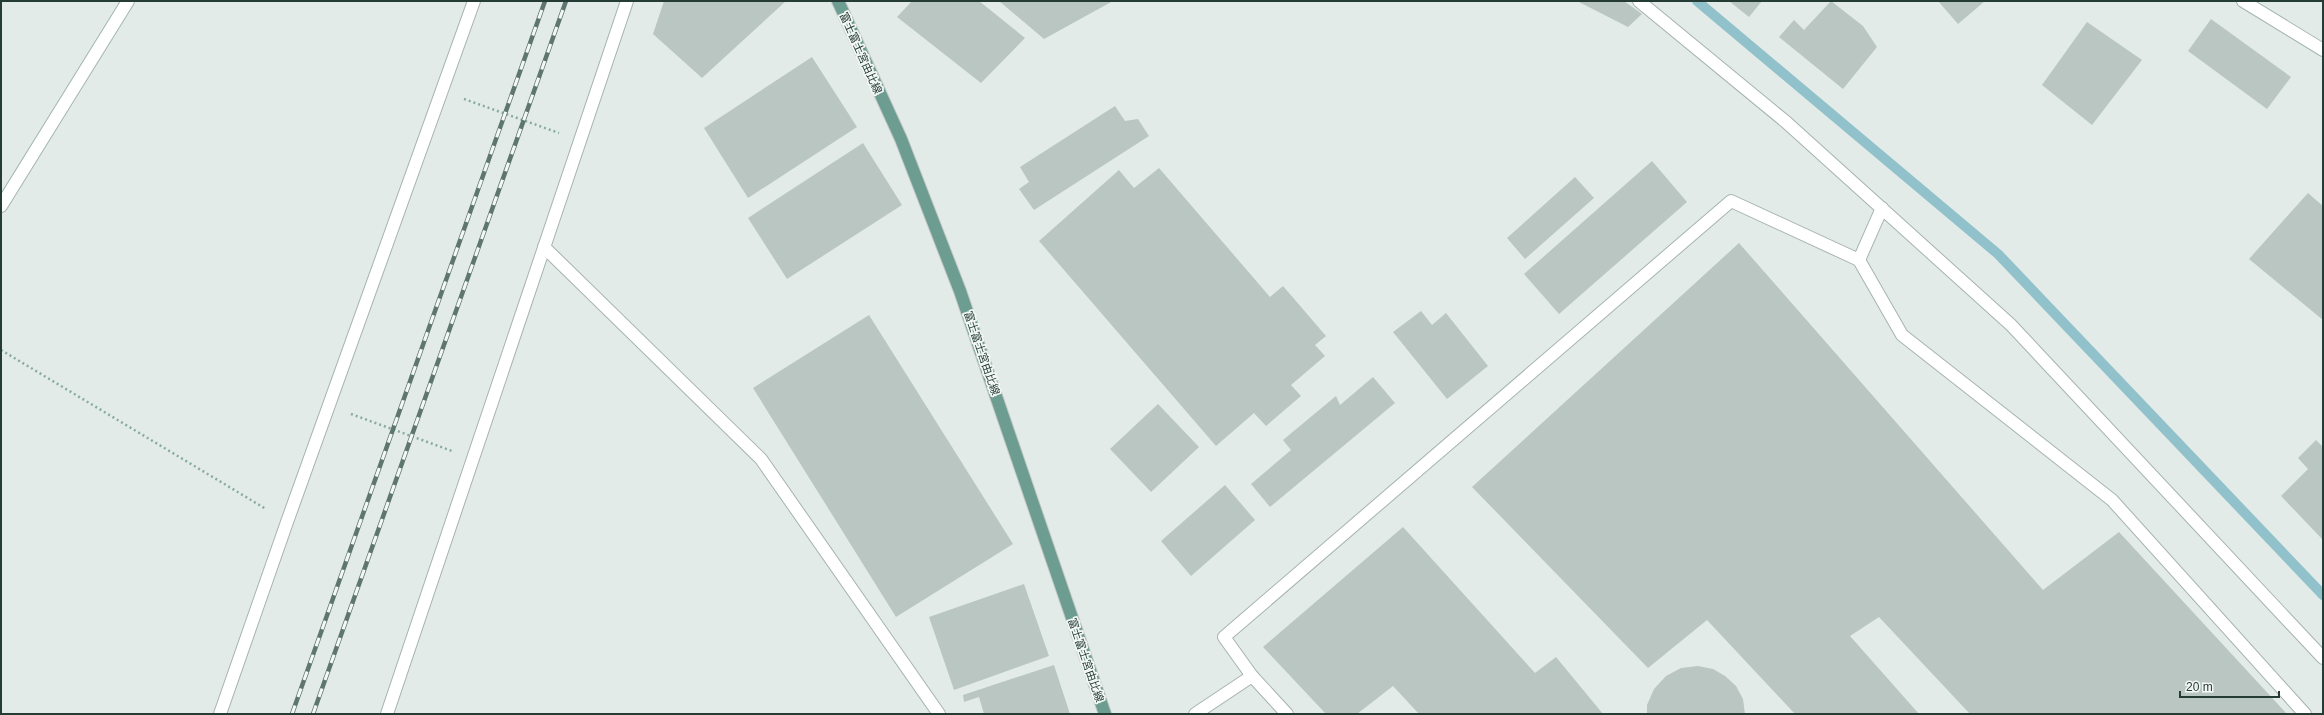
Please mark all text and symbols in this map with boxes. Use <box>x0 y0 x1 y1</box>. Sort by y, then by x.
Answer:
street label: 富士富士宮由比線 <box>838 10 884 96</box>
street label: 富士富士宮由比線 <box>962 309 1002 397</box>
street label: 富士富士宮由比線 <box>1066 616 1106 704</box>
scale bar <box>2180 673 2279 699</box>
text: 20 m <box>2186 680 2213 694</box>

